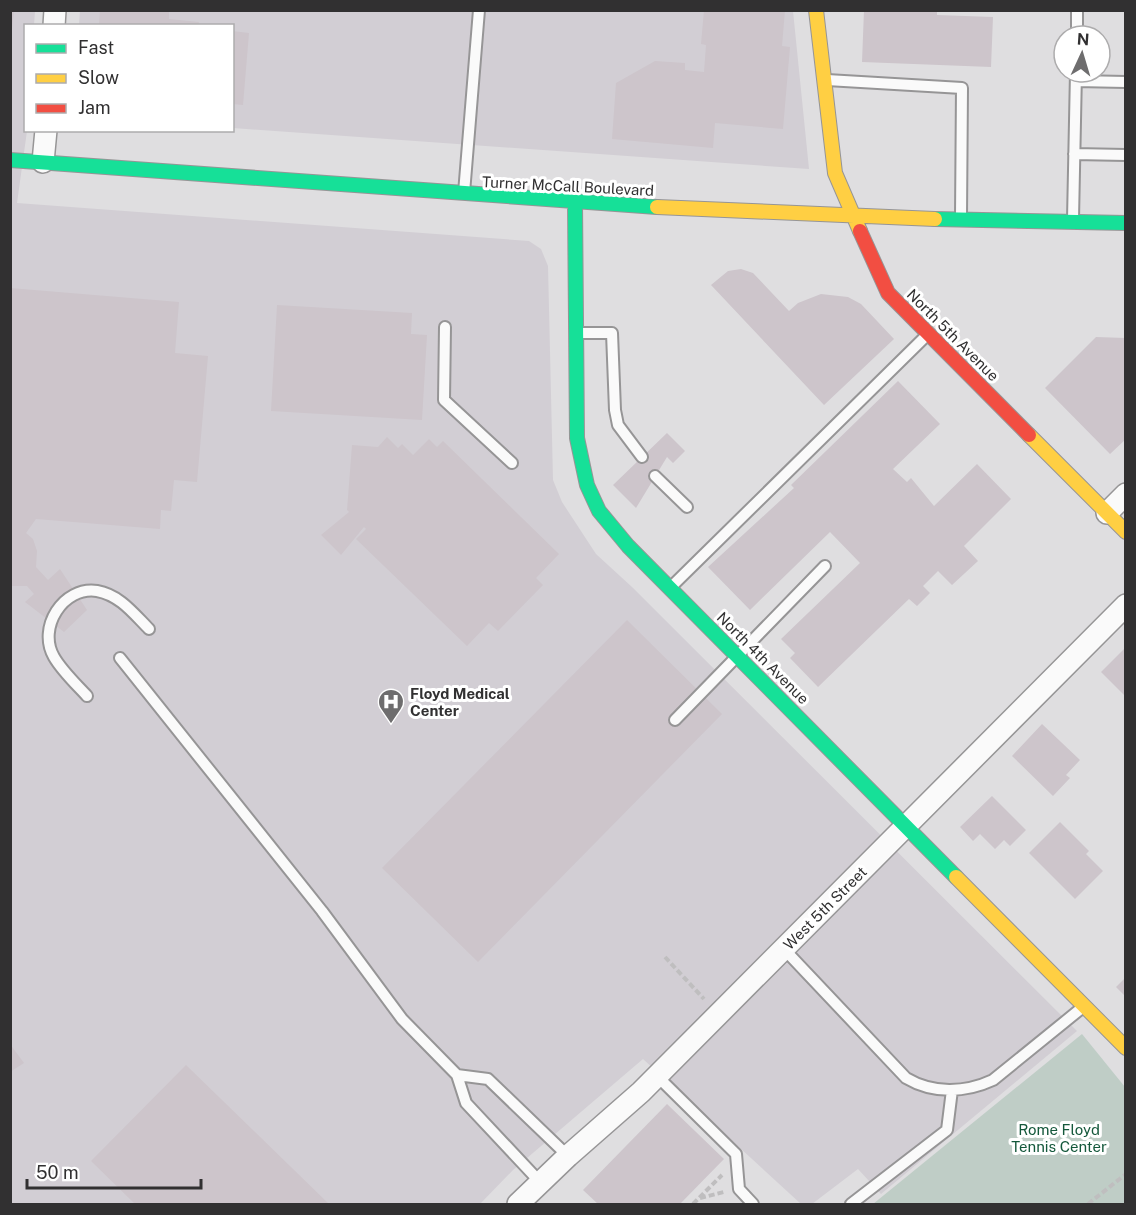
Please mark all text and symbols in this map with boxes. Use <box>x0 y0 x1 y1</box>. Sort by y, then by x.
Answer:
legend <box>24 24 234 132</box>
north arrow <box>1052 24 1112 84</box>
text: N <box>1076 30 1090 49</box>
text: Fast <box>78 37 114 58</box>
text: Slow <box>78 67 119 88</box>
text: Jam <box>78 97 111 118</box>
street label: Turner McCall Boulevard <box>482 173 654 199</box>
street label: North 5th Avenue <box>904 286 1002 384</box>
street label: North 4th Avenue <box>714 609 812 707</box>
place label: Floyd Medical Center <box>410 685 510 719</box>
hospital icon: Floyd Medical Center <box>376 687 406 725</box>
street label: West 5th Street <box>780 863 870 953</box>
park label: Rome Floyd Tennis Center <box>1011 1121 1107 1155</box>
scale bar <box>27 1152 201 1190</box>
text: 50 m <box>36 1162 79 1183</box>

